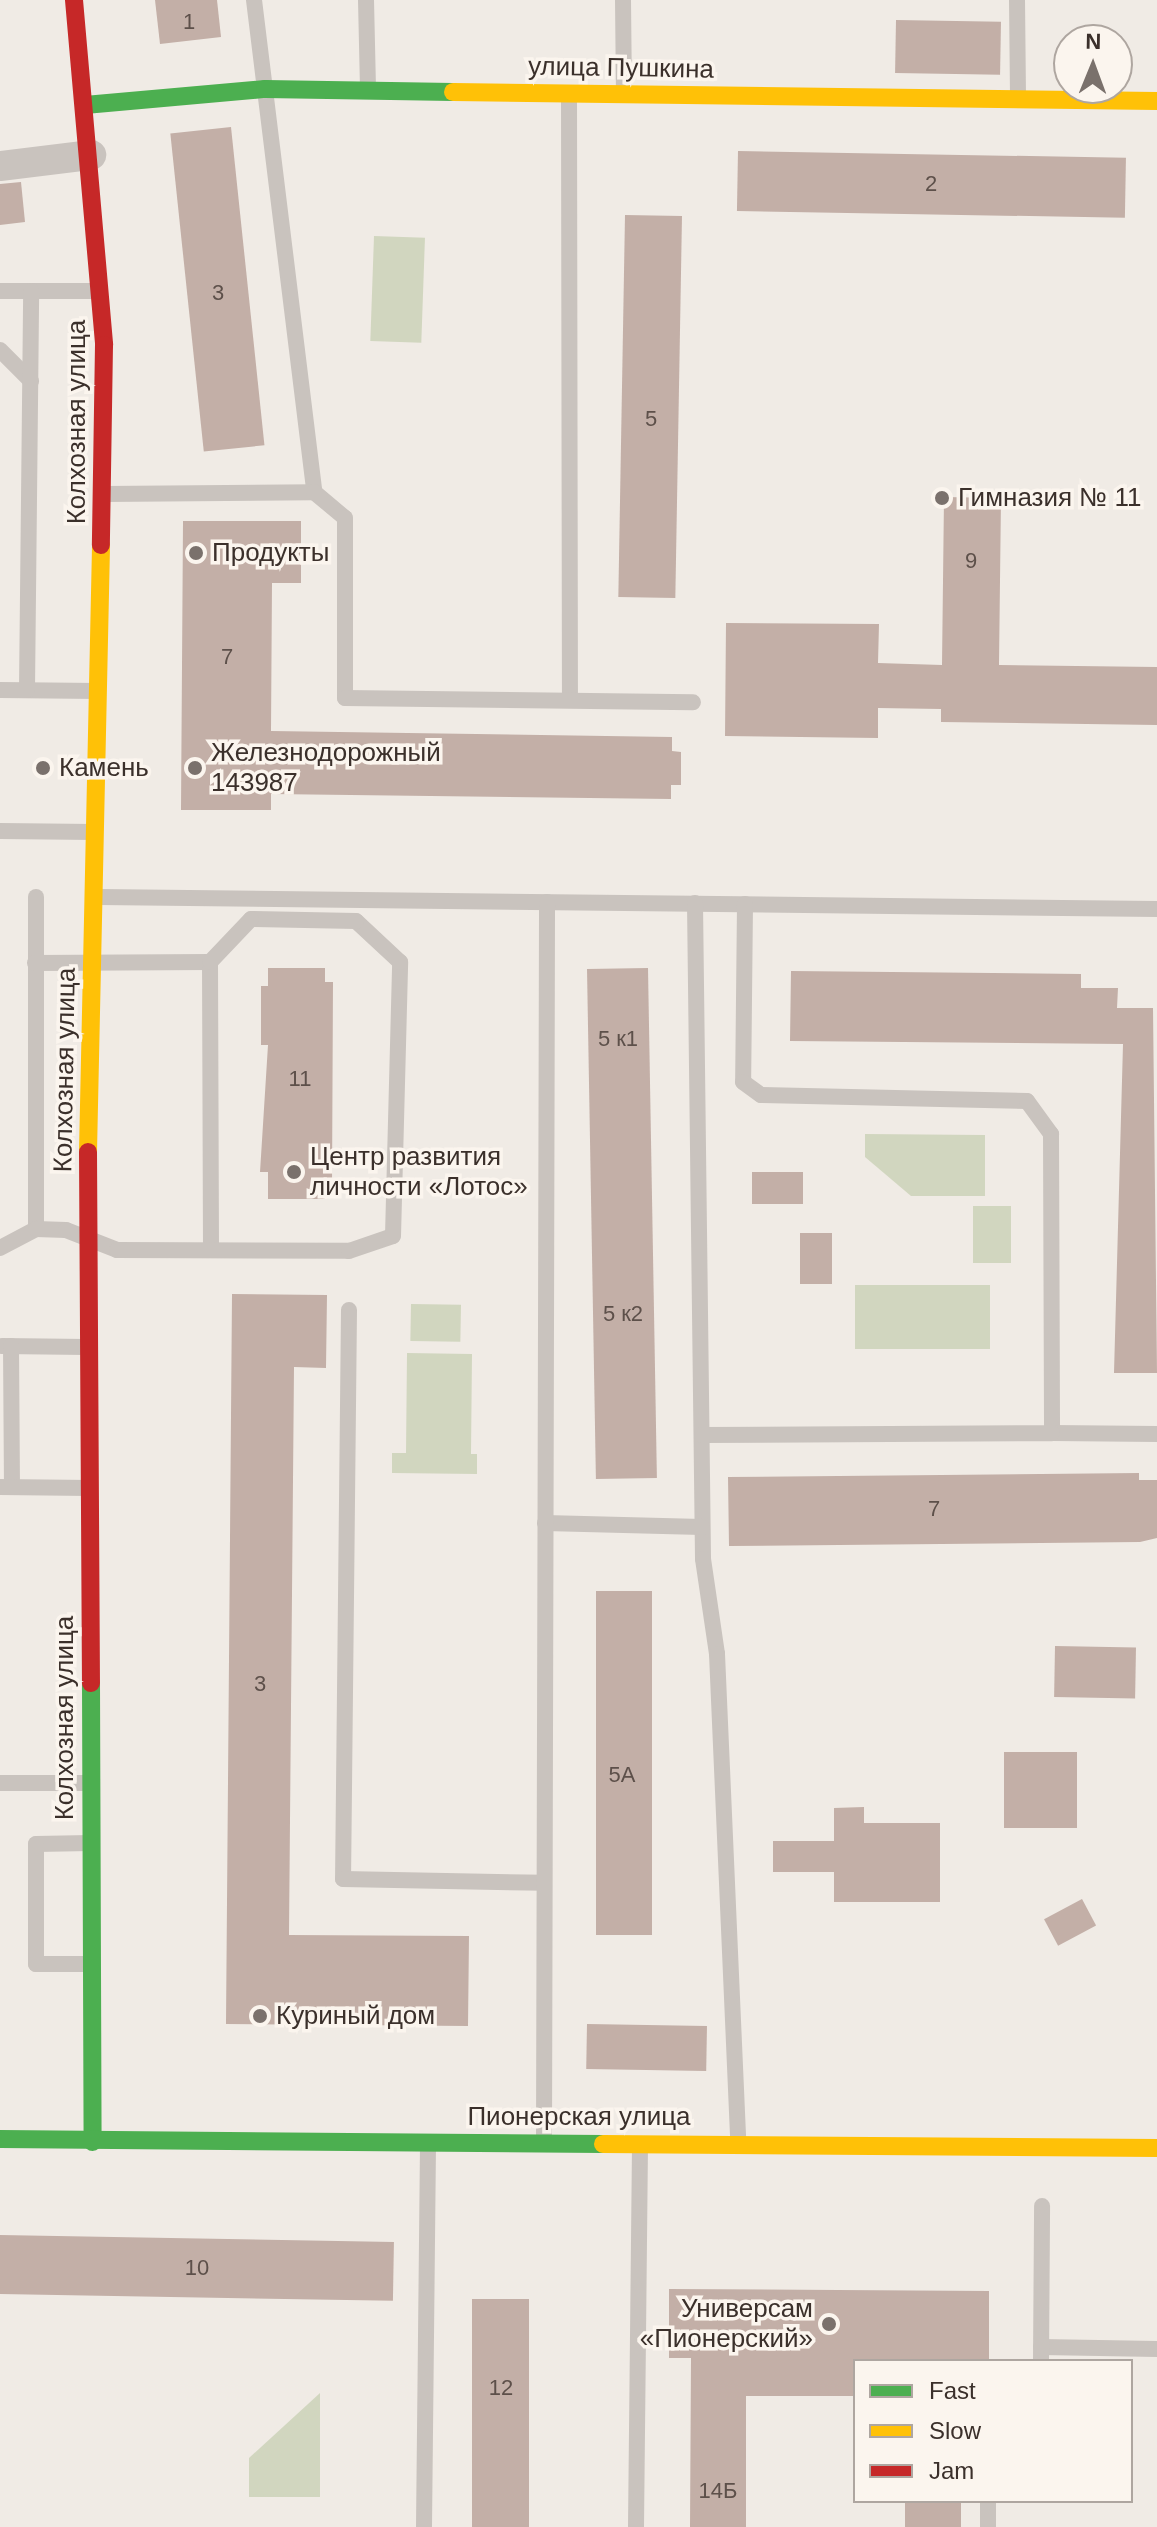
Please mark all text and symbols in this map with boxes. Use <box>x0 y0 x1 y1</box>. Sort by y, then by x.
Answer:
house number: 1 <box>183 9 195 35</box>
north arrow <box>1053 24 1133 104</box>
text: N <box>1085 29 1102 54</box>
street label: улица Пушкина <box>528 51 714 85</box>
house number: 2 <box>925 171 937 197</box>
house number: 3 <box>212 280 224 306</box>
street label: Колхозная улица <box>61 320 93 524</box>
house number: 5 <box>645 406 657 432</box>
place label: Гимназия № 11 <box>958 482 1141 514</box>
marker: Гимназия № 11 <box>933 489 951 507</box>
place label: Продукты <box>212 537 329 569</box>
marker: Продукты <box>187 544 205 562</box>
house number: 9 <box>965 548 977 574</box>
house number: 7 <box>221 644 233 670</box>
place label: Железнодорожный 143987 <box>211 737 441 798</box>
place label: Камень <box>59 752 149 784</box>
marker: Камень <box>34 759 52 777</box>
marker: Железнодорожный 143987 <box>186 759 204 777</box>
street label: Колхозная улица <box>48 967 82 1173</box>
house number: 5 к1 <box>598 1026 638 1052</box>
house number: 11 <box>289 1066 311 1092</box>
place label: Центр развития личности «Лотос» <box>310 1141 528 1202</box>
marker: Центр развития личности «Лотос» <box>285 1163 303 1181</box>
house number: 5 к2 <box>603 1301 643 1327</box>
house number: 7 <box>928 1496 940 1522</box>
street label: Колхозная улица <box>49 1616 81 1820</box>
house number: 3 <box>254 1671 266 1697</box>
house number: 5А <box>609 1762 635 1788</box>
place label: Куриный дом <box>276 2000 435 2032</box>
marker: Куриный дом <box>251 2007 269 2025</box>
street label: Пионерская улица <box>467 2101 691 2133</box>
house number: 10 <box>185 2255 209 2281</box>
place label: Универсам «Пионерский» <box>640 2293 813 2354</box>
marker: Универсам «Пионерский» <box>820 2315 838 2333</box>
legend <box>853 2359 1133 2503</box>
house number: 12 <box>489 2375 513 2401</box>
text: Fast <box>929 2377 976 2404</box>
text: Slow <box>929 2417 981 2444</box>
text: Jam <box>929 2457 974 2484</box>
house number: 14Б <box>699 2478 737 2504</box>

